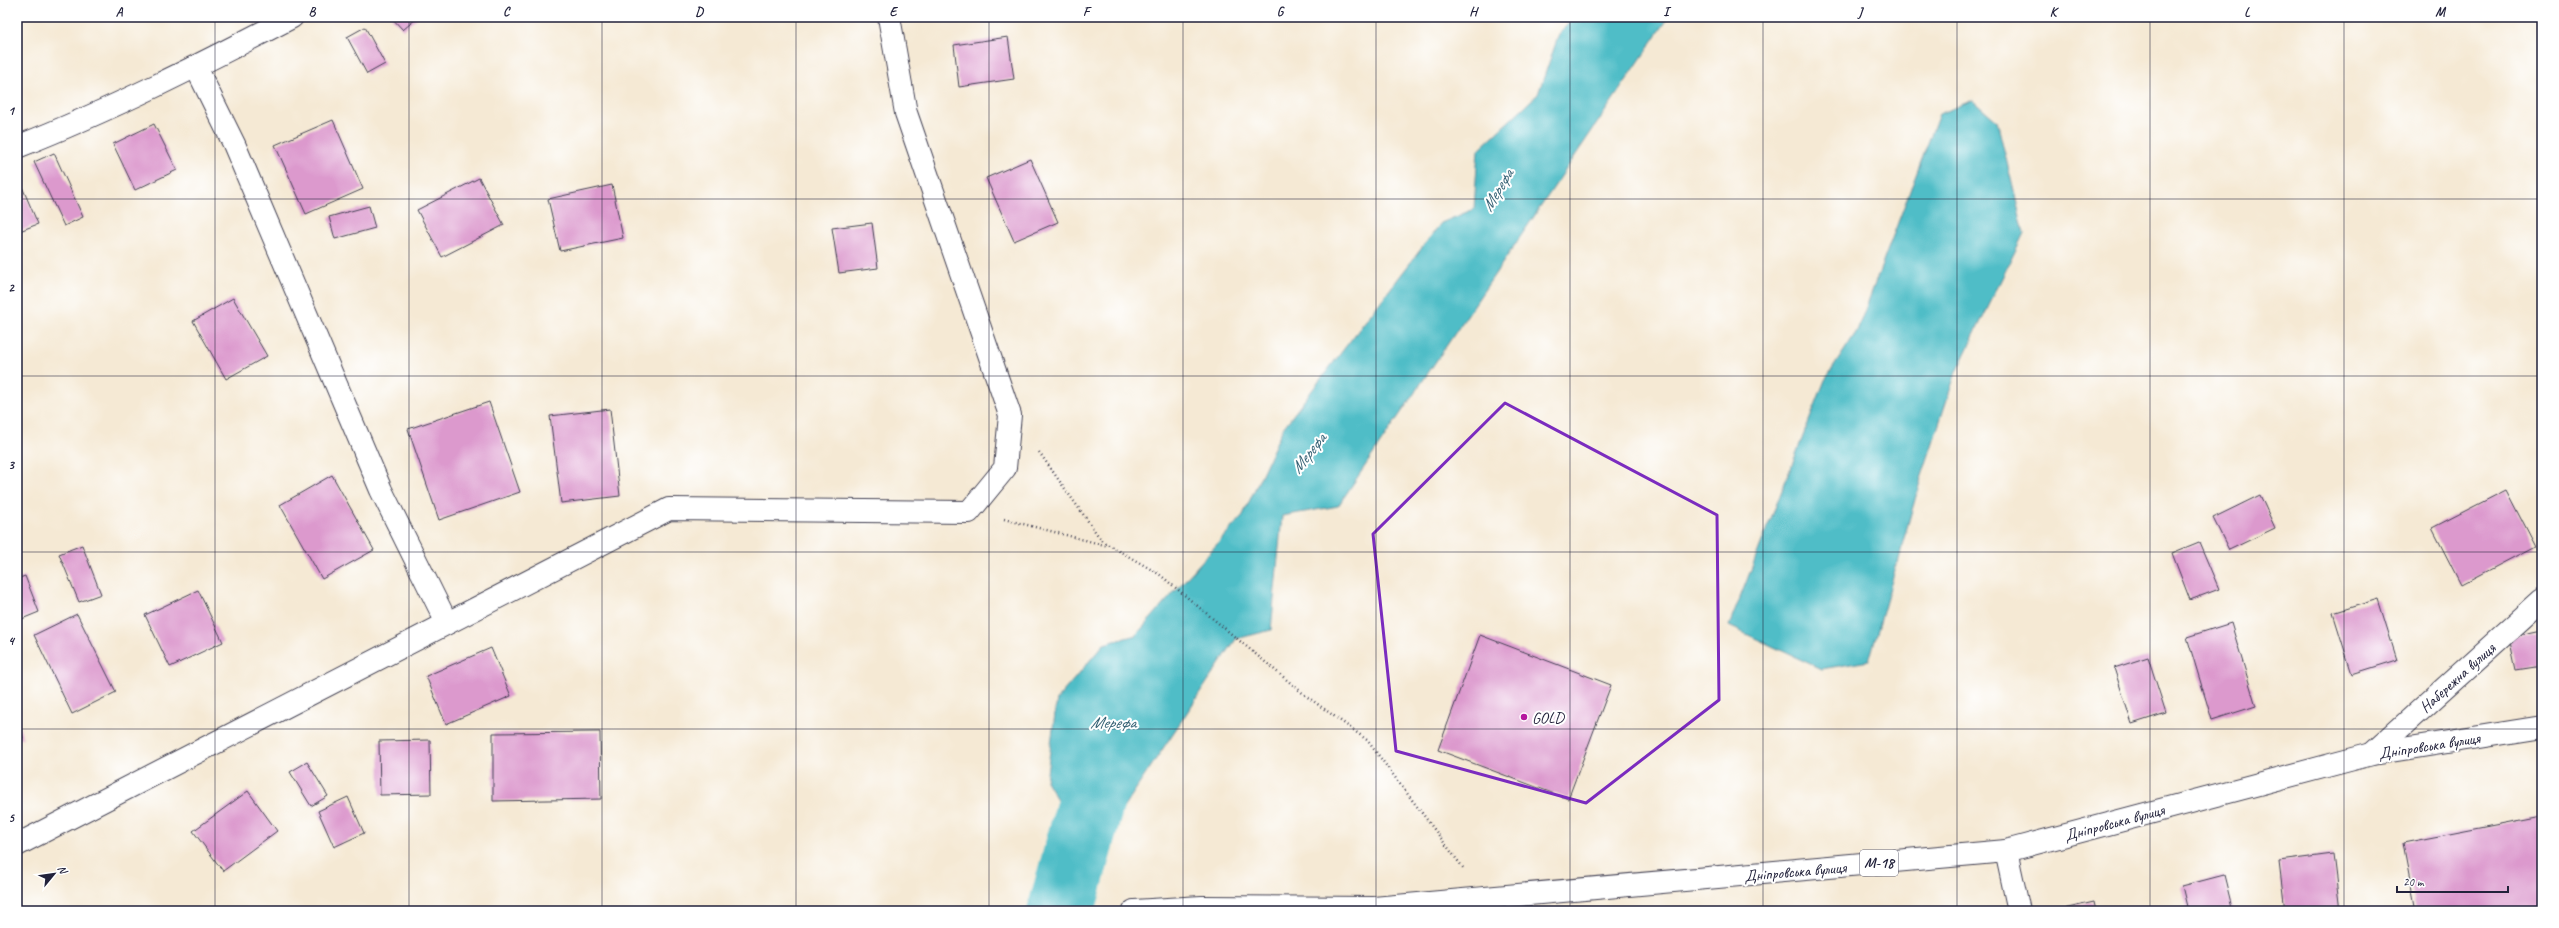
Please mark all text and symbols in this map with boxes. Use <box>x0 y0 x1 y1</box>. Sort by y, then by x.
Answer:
text: A <box>116 4 124 20</box>
text: B <box>309 4 317 20</box>
text: C <box>503 4 511 20</box>
text: D <box>695 4 704 20</box>
text: E <box>890 4 899 20</box>
text: F <box>1083 4 1092 20</box>
text: G <box>1277 4 1285 20</box>
text: H <box>1469 4 1479 20</box>
text: I <box>1663 4 1672 20</box>
text: J <box>1857 4 1864 20</box>
text: K <box>2050 4 2060 20</box>
text: L <box>2244 4 2251 20</box>
text: M <box>2435 4 2446 20</box>
text: 1 <box>8 103 16 119</box>
water label: Мерефа <box>1477 164 1519 215</box>
text: 2 <box>8 280 15 296</box>
water label: Мерефа <box>1286 427 1332 478</box>
text: 3 <box>8 457 15 473</box>
text: 4 <box>8 633 16 649</box>
street label: Набережна вулиця <box>2416 638 2501 717</box>
place label: GOLD <box>1532 708 1565 728</box>
water label: Мерефа <box>1090 712 1138 733</box>
marker: GOLD <box>1519 712 1529 722</box>
street label: Дніпровська вулиця <box>2377 728 2482 764</box>
street label: Дніпровська вулиця <box>2062 800 2167 846</box>
text: 5 <box>8 810 15 826</box>
road number: М-18 <box>1860 850 1898 876</box>
north arrow <box>34 854 74 894</box>
street label: Дніпровська вулиця <box>1743 857 1848 886</box>
text: N <box>55 863 72 877</box>
scale bar <box>2397 868 2508 894</box>
text: 20 m <box>2403 874 2425 890</box>

